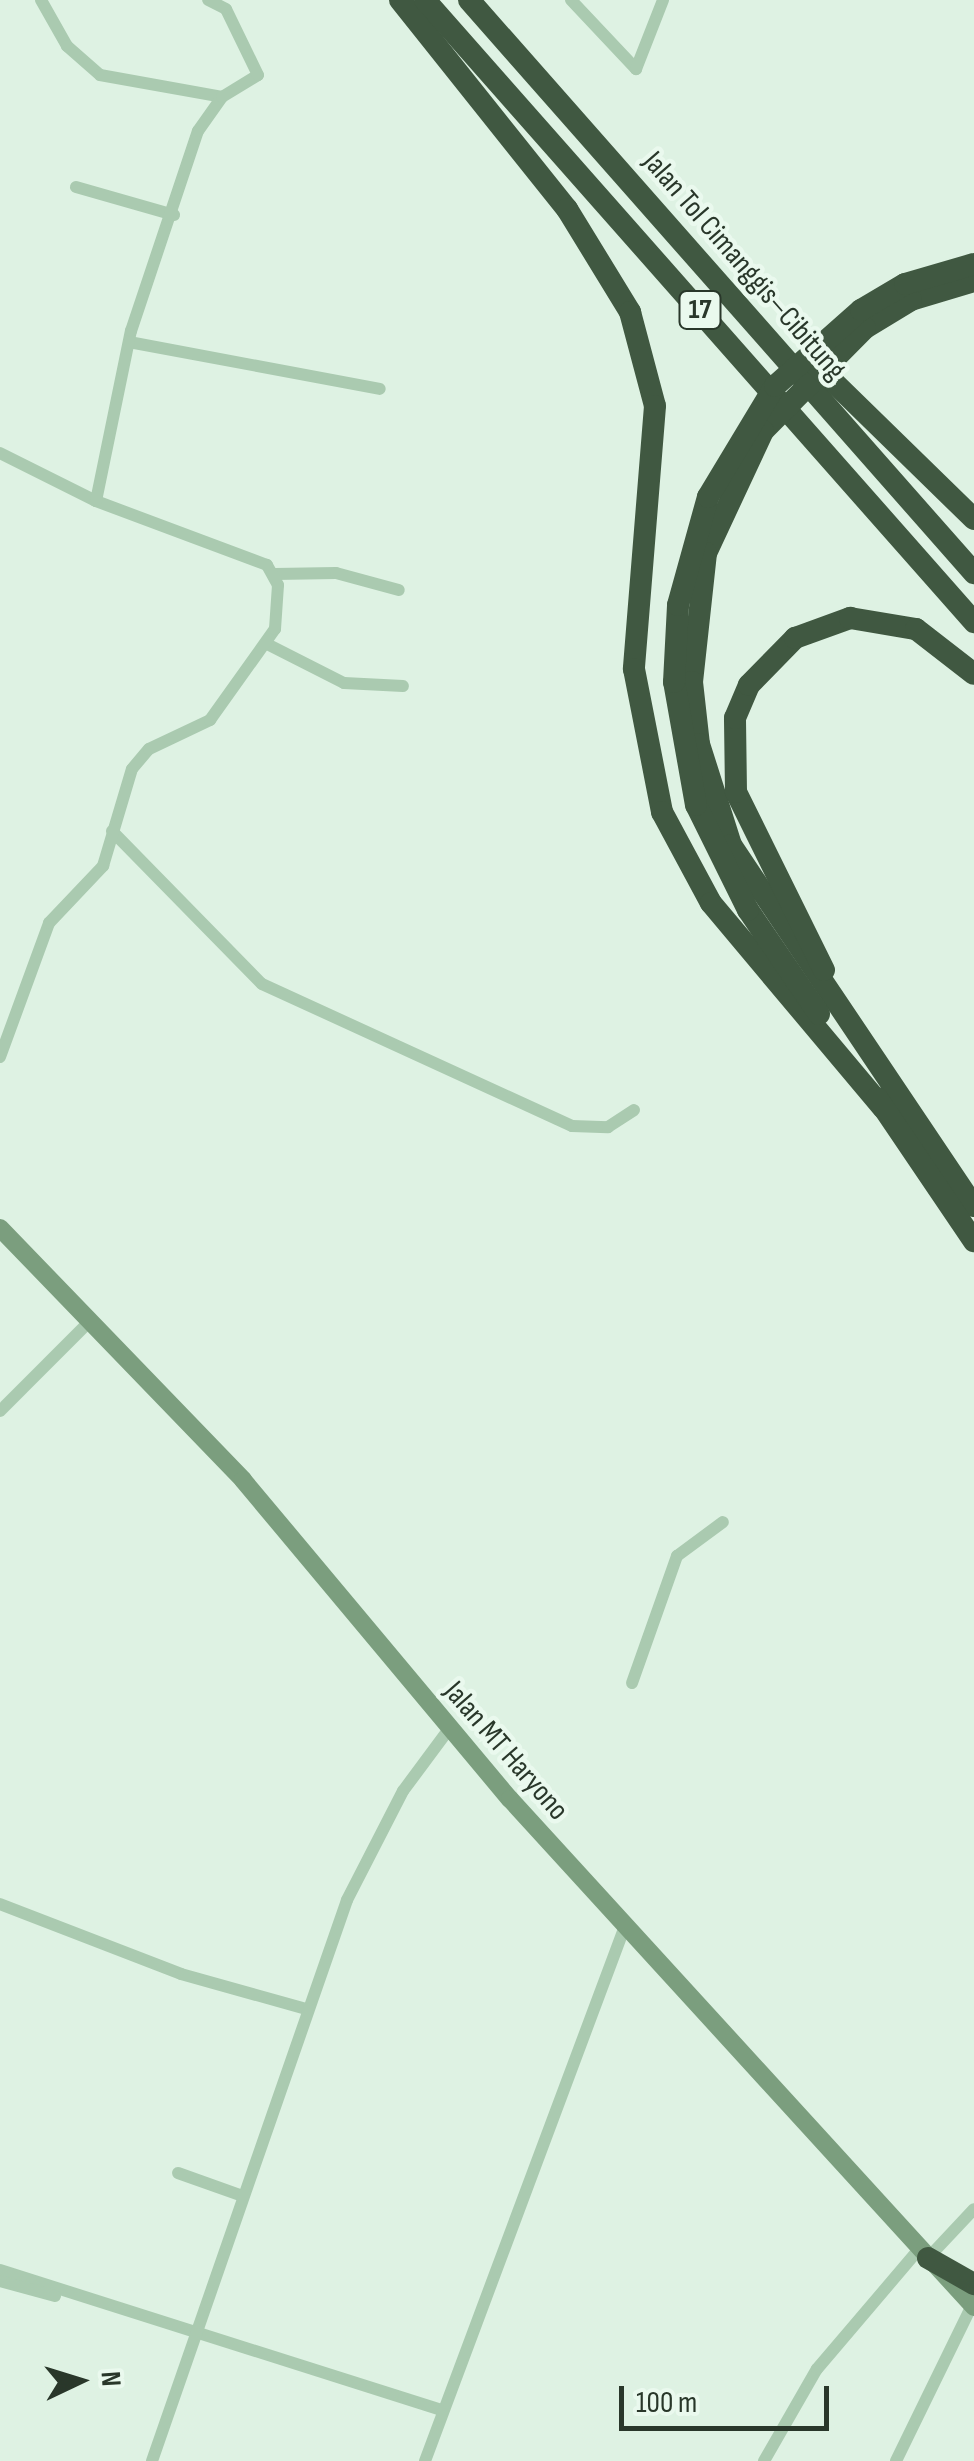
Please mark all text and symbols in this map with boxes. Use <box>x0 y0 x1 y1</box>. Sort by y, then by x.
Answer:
street label: Jalan Tol Cimanggis–Cibitung <box>635 144 853 388</box>
road number: 17 <box>678 287 722 333</box>
street label: Jalan MT Haryono <box>436 1674 576 1828</box>
north arrow <box>30 2331 130 2431</box>
scale bar <box>624 2366 834 2428</box>
text: N <box>93 2370 127 2387</box>
text: 100 m <box>636 2385 697 2421</box>

